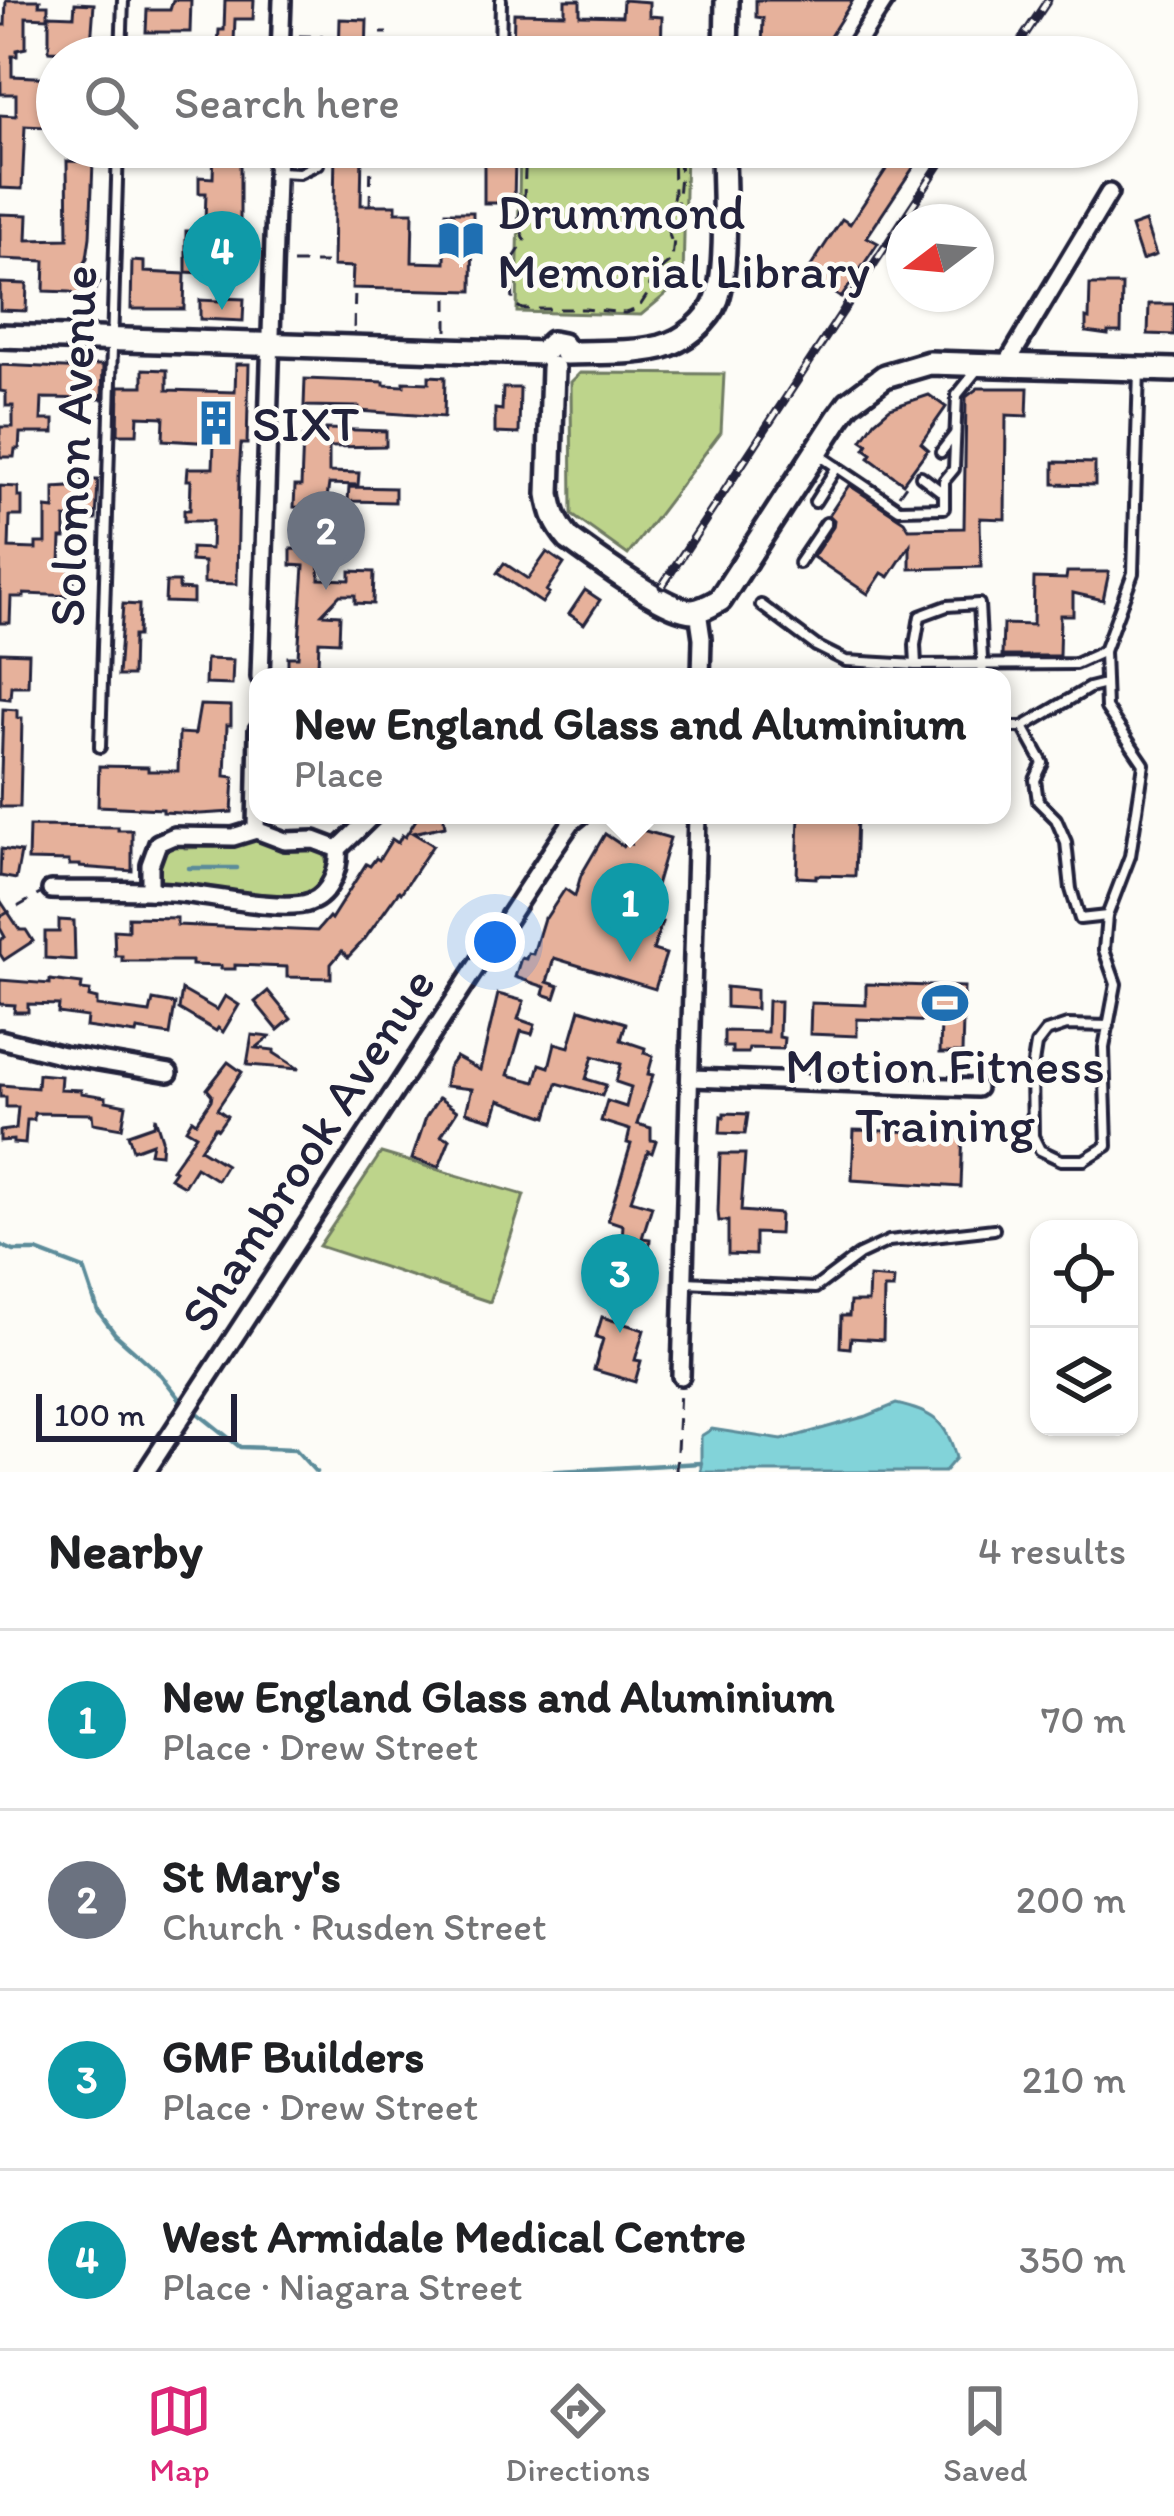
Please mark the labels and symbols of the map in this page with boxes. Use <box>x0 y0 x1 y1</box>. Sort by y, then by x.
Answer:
place label: Drummond Memorial Library <box>497 181 870 301</box>
north arrow <box>886 204 994 312</box>
pin: 4 <box>183 211 261 310</box>
library icon: Drummond Memorial Library <box>436 215 486 265</box>
street label: Solomon Avenue <box>36 264 109 628</box>
place label: SIXT <box>252 393 360 454</box>
building icon: SIXT <box>191 398 241 448</box>
pin: 2 <box>287 491 365 590</box>
pin: 1 <box>591 863 669 962</box>
your location <box>465 912 525 972</box>
street label: Shambrook Avenue <box>167 956 448 1343</box>
sports icon: Motion Fitness Training <box>920 978 970 1028</box>
place label: Motion Fitness Training <box>785 1035 1105 1155</box>
pin: 3 <box>581 1234 659 1333</box>
scale bar <box>36 1388 237 1441</box>

